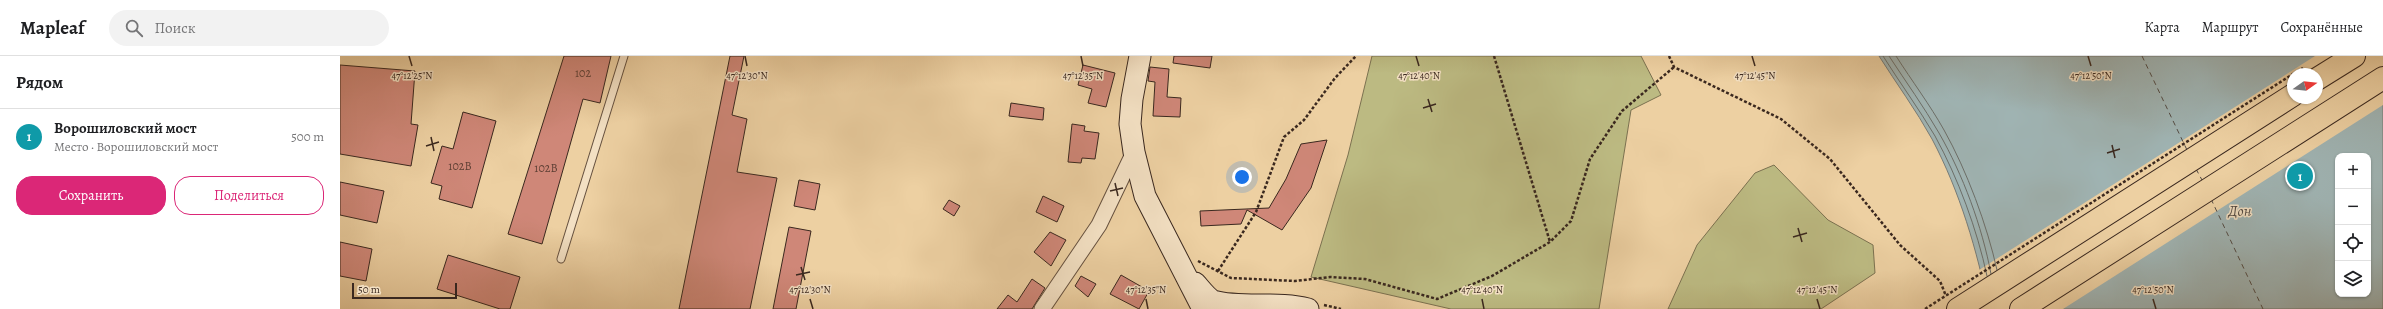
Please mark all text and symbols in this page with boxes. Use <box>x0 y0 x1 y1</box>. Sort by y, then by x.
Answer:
search box <box>109 10 389 46</box>
text: Mapleaf <box>20 15 85 41</box>
icon: search <box>123 17 145 39</box>
text: Поиск <box>155 18 196 38</box>
text: Карта <box>2145 18 2180 37</box>
text: Маршрут <box>2202 18 2258 37</box>
text: Сохранённые <box>2280 18 2363 37</box>
house number: 102 <box>575 65 591 81</box>
north arrow <box>2287 68 2323 104</box>
text: 47°12'25"N <box>392 69 432 82</box>
text: 47°12'30"N <box>726 69 768 82</box>
text: 47°12'35"N <box>1063 69 1103 82</box>
text: 47°12'40"N <box>1398 69 1440 82</box>
text: 47°12'45"N <box>1735 69 1775 82</box>
text: 47°12'50"N <box>2070 69 2112 82</box>
text: Рядом <box>16 71 63 94</box>
text: Ворошиловский мост <box>54 118 197 138</box>
text: 1 <box>27 128 31 145</box>
text: 500 m <box>291 128 324 145</box>
text: Место · Ворошиловский мост <box>54 138 218 155</box>
map controls <box>2335 153 2371 297</box>
button: + <box>2335 153 2371 189</box>
house number: 102В <box>448 158 472 174</box>
house number: 102В <box>534 160 558 176</box>
pin: 1 <box>2287 161 2313 191</box>
your location <box>1232 167 1252 187</box>
button: Сохранить <box>16 176 166 215</box>
button: Поделиться <box>174 176 324 215</box>
button: − <box>2335 189 2371 225</box>
water label: Дон <box>2228 201 2252 221</box>
button: locate <box>2335 225 2371 261</box>
button: layers <box>2335 261 2371 297</box>
scale bar <box>352 281 457 300</box>
text: 50 m <box>358 282 380 297</box>
text: 47°12'30"N <box>789 283 831 296</box>
text: 47°12'35"N <box>1126 283 1166 296</box>
text: 47°12'40"N <box>1461 283 1503 296</box>
text: 47°12'45"N <box>1797 283 1837 296</box>
text: 47°12'50"N <box>2132 283 2174 296</box>

